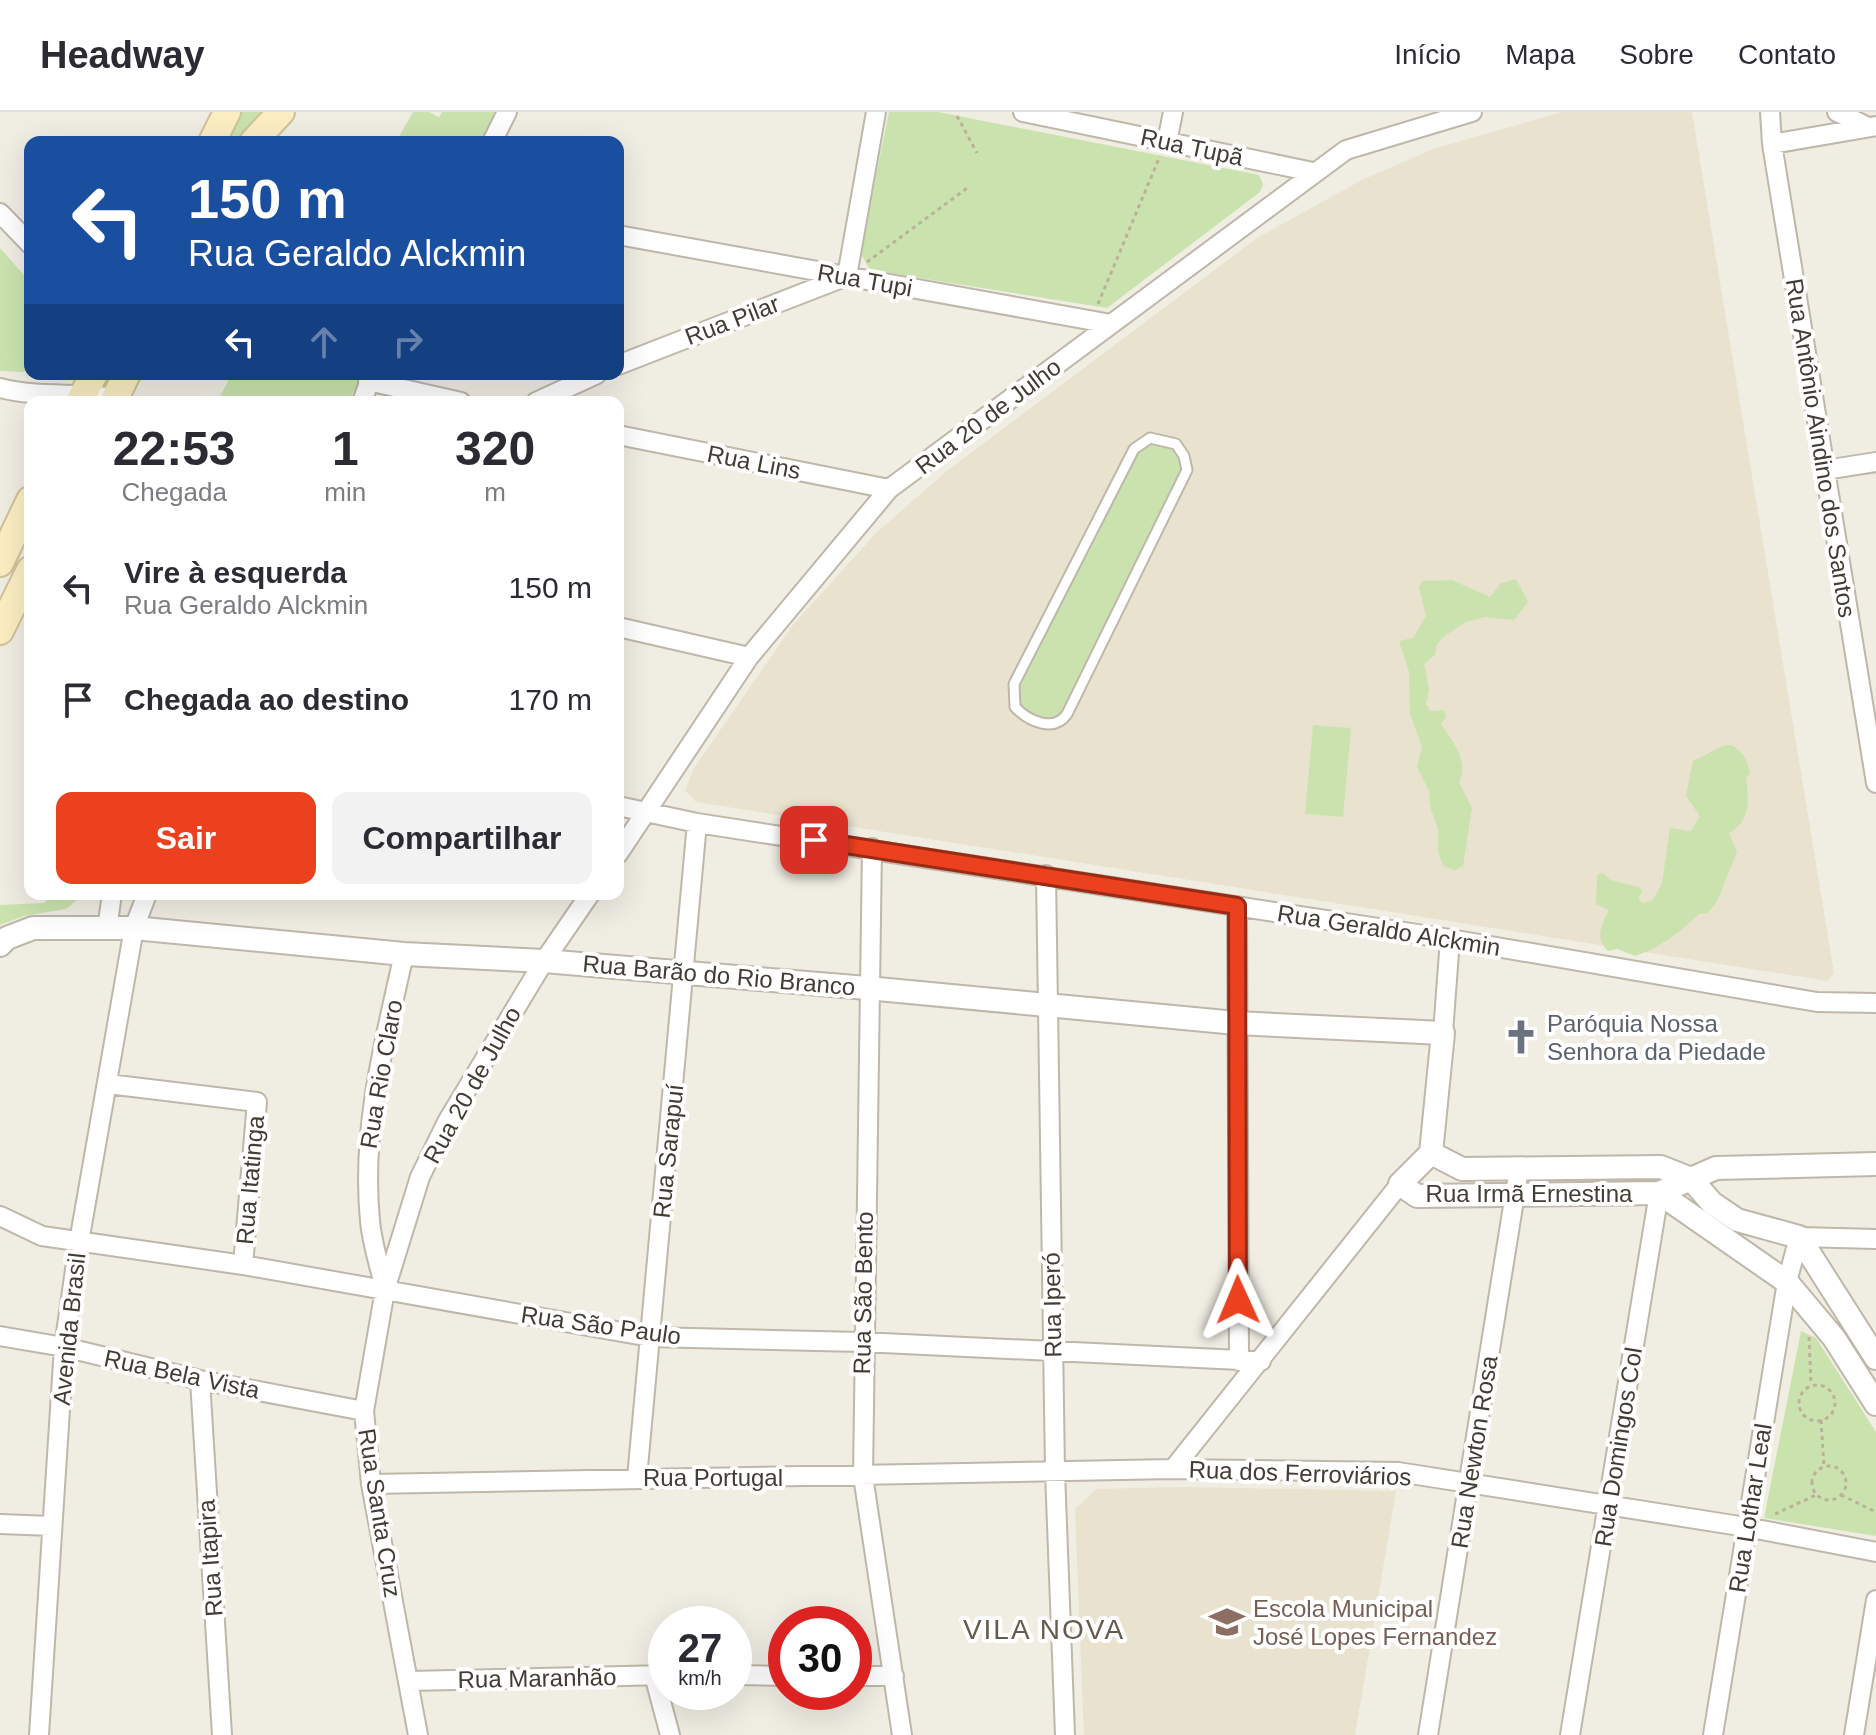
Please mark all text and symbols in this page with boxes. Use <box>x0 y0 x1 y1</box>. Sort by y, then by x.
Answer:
text: Headway <box>40 34 205 76</box>
text: Início <box>1394 39 1461 70</box>
text: Mapa <box>1505 39 1575 70</box>
text: Sobre <box>1619 39 1694 70</box>
text: Contato <box>1738 39 1836 70</box>
street label: Rua Tupã <box>1138 123 1246 171</box>
text: 150 m <box>188 167 347 230</box>
icon: left <box>56 168 160 272</box>
text: Rua Geraldo Alckmin <box>188 233 526 274</box>
street label: Rua Tupi <box>815 258 915 302</box>
street label: Rua Antônio Aindino dos Santos <box>1781 277 1861 619</box>
street label: Rua Pilar <box>681 290 783 350</box>
icon: left <box>218 320 262 364</box>
icon: ahead <box>302 320 346 364</box>
icon: right <box>386 320 430 364</box>
street label: Rua 20 de Julho <box>910 353 1066 479</box>
text: 22:53 <box>113 422 236 475</box>
text: 1 <box>332 422 359 475</box>
text: 320 <box>455 422 535 475</box>
street label: Rua Lins <box>705 440 803 484</box>
text: Chegada <box>121 477 227 507</box>
text: min <box>324 477 366 507</box>
text: m <box>484 477 506 507</box>
text: Vire à esquerda <box>124 556 347 589</box>
icon: left <box>56 566 100 610</box>
text: 150 m <box>509 571 592 604</box>
text: Rua Geraldo Alckmin <box>124 590 368 620</box>
icon: arrive <box>56 678 100 722</box>
text: Chegada ao destino <box>124 683 409 716</box>
text: 170 m <box>509 683 592 716</box>
button: Sair <box>56 792 316 884</box>
button: Compartilhar <box>332 792 592 884</box>
pin <box>780 806 848 874</box>
icon: arrive <box>792 818 836 862</box>
street label: Rua Geraldo Alckmin <box>1276 899 1502 961</box>
street label: Rua Barão do Rio Branco <box>582 950 856 1000</box>
street label: Rua Rio Claro <box>355 997 407 1151</box>
street label: Rua 20 de Julho <box>418 1002 526 1168</box>
place label: Paróquia Nossa Senhora da Piedade <box>1547 1010 1766 1065</box>
church icon: Paróquia Nossa Senhora da Piedade <box>1502 1018 1540 1056</box>
street label: Rua Sarapuí <box>648 1082 689 1219</box>
street label: Rua Itatinga <box>231 1114 269 1246</box>
street label: Rua Irmã Ernestina <box>1426 1180 1633 1207</box>
street label: Rua São Bento <box>848 1211 878 1375</box>
street label: Avenida Brasil <box>48 1252 90 1406</box>
street label: Rua Iperó <box>1038 1252 1066 1358</box>
position arrow <box>1196 1258 1280 1342</box>
street label: Rua São Paulo <box>519 1300 683 1350</box>
street label: Rua Bela Vista <box>102 1344 263 1404</box>
street label: Rua Domingos Col <box>1589 1345 1647 1549</box>
street label: Rua Newton Rosa <box>1445 1353 1503 1550</box>
street label: Rua Lothar Leal <box>1723 1422 1777 1594</box>
street label: Rua Santa Cruz <box>353 1427 407 1599</box>
street label: Rua dos Ferroviários <box>1188 1456 1412 1490</box>
street label: Rua Portugal <box>643 1464 783 1491</box>
street label: Rua Itapira <box>192 1498 228 1618</box>
place label: Escola Municipal José Lopes Fernandez <box>1253 1595 1497 1650</box>
school or university icon: Escola Municipal José Lopes Fernandez <box>1208 1603 1246 1641</box>
speed limit sign: 30 <box>768 1606 872 1710</box>
district label: VILA NOVA <box>963 1614 1125 1645</box>
text: 27 <box>678 1626 722 1670</box>
street label: Rua Maranhão <box>457 1663 617 1693</box>
text: km/h <box>678 1667 722 1689</box>

